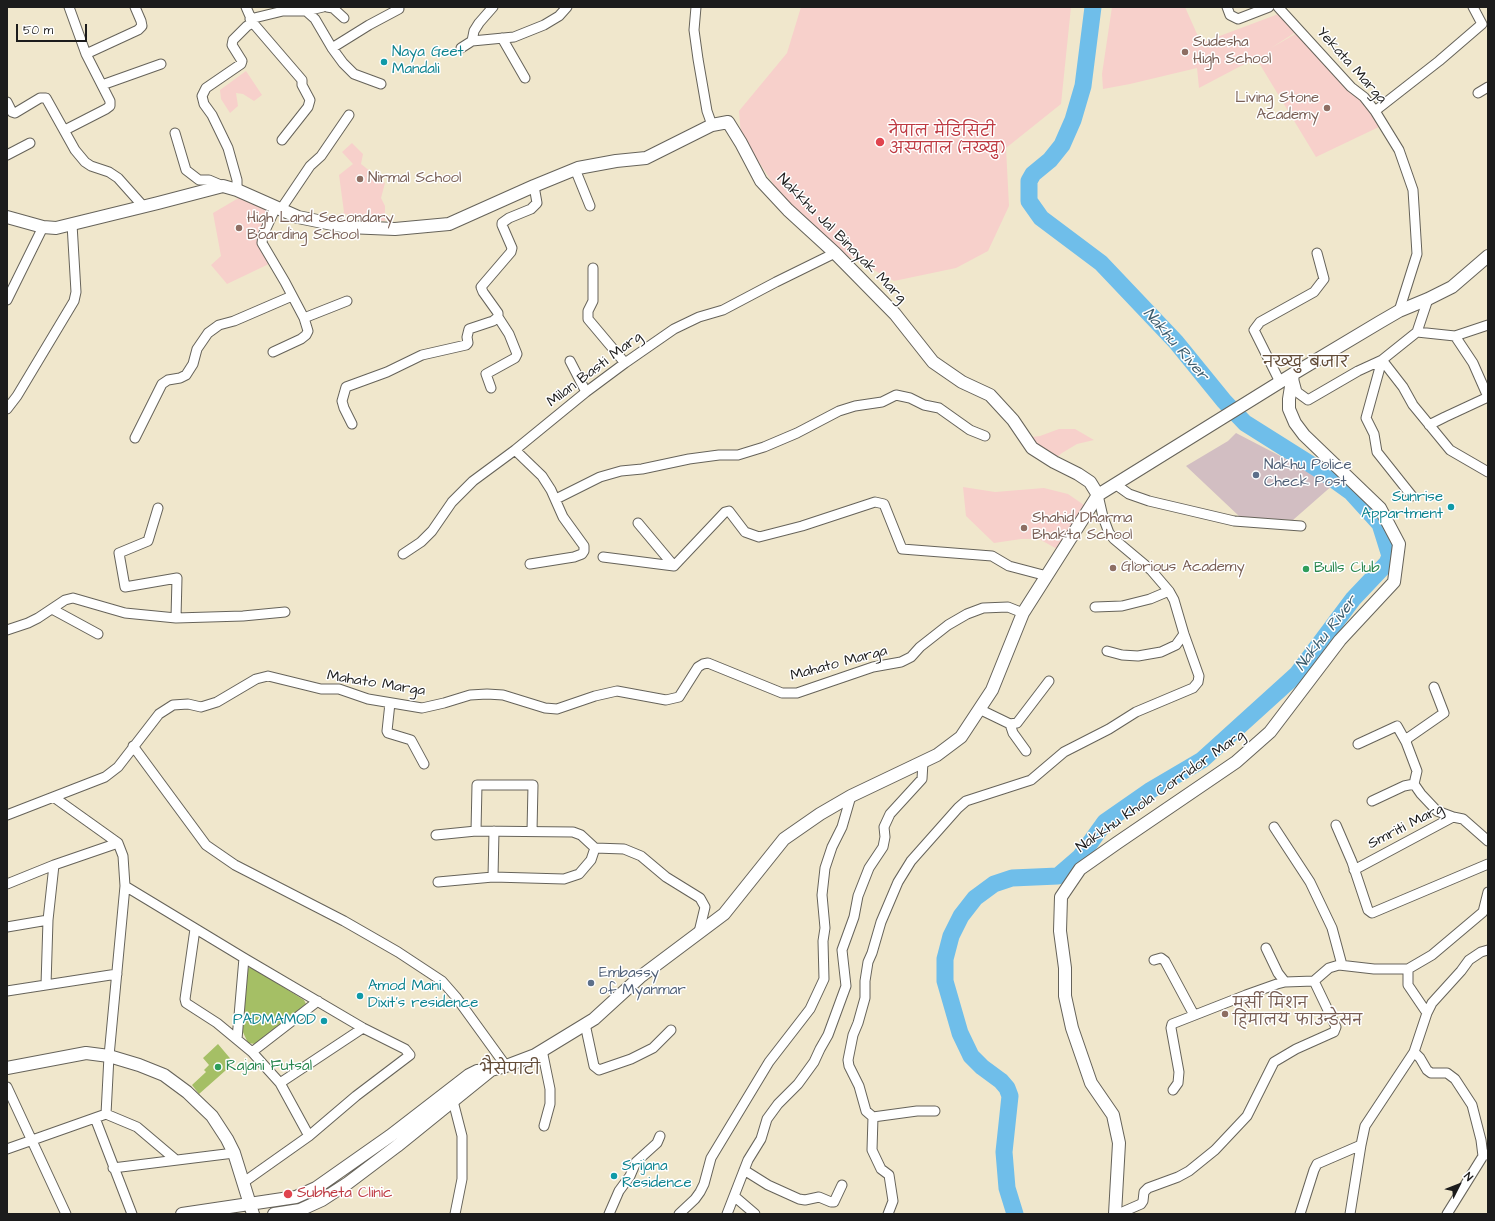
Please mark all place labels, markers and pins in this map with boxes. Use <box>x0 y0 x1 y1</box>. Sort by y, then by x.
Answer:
place label: Sudesha High School <box>1193 34 1271 69</box>
place label: Naya Geet Mandali <box>392 44 464 79</box>
marker: Sudesha High School <box>1180 47 1190 57</box>
marker: Naya Geet Mandali <box>379 57 389 67</box>
place label: Living Stone Academy <box>1235 90 1319 125</box>
marker: Living Stone Academy <box>1322 103 1332 113</box>
place label: नेपाल मेडिसिटी अस्पताल (नख्खु) <box>889 124 1005 159</box>
marker: नेपाल मेडिसिटी अस्पताल (नख्खु) <box>874 136 886 148</box>
place label: Nirmal School <box>368 170 461 188</box>
marker: Nirmal School <box>355 174 365 184</box>
place label: High Land Secondary Boarding School <box>247 210 394 245</box>
marker: High Land Secondary Boarding School <box>234 223 244 233</box>
place label: Nakhu Police Check Post <box>1264 457 1352 492</box>
marker: Nakhu Police Check Post <box>1251 470 1261 480</box>
place label: Sunrise Appartment <box>1361 489 1443 524</box>
marker: Sunrise Appartment <box>1446 502 1456 512</box>
place label: Shahid Dharma Bhakta School <box>1032 510 1132 545</box>
marker: Shahid Dharma Bhakta School <box>1019 523 1029 533</box>
place label: Glorious Academy <box>1121 559 1245 577</box>
place label: Bulls Club <box>1314 560 1380 578</box>
marker: Glorious Academy <box>1108 563 1118 573</box>
marker: Bulls Club <box>1301 564 1311 574</box>
place label: Embassy of Myanmar <box>599 965 686 1000</box>
place label: Amod Mani Dixit's residence <box>368 978 478 1013</box>
marker: Embassy of Myanmar <box>586 978 596 988</box>
marker: Amod Mani Dixit's residence <box>355 991 365 1001</box>
place label: मर्सी मिशन हिमालय फाउन्डेसन <box>1233 996 1362 1031</box>
marker: मर्सी मिशन हिमालय फाउन्डेसन <box>1220 1009 1230 1019</box>
place label: PADMAMOD <box>233 1012 316 1030</box>
marker: PADMAMOD <box>319 1016 329 1026</box>
place label: Rajani Futsal <box>226 1058 312 1076</box>
marker: Rajani Futsal <box>213 1062 223 1072</box>
place label: Srijana Residence <box>622 1158 692 1193</box>
marker: Srijana Residence <box>609 1171 619 1181</box>
place label: Subheta Clinic <box>297 1185 392 1203</box>
marker: Subheta Clinic <box>282 1188 294 1200</box>

